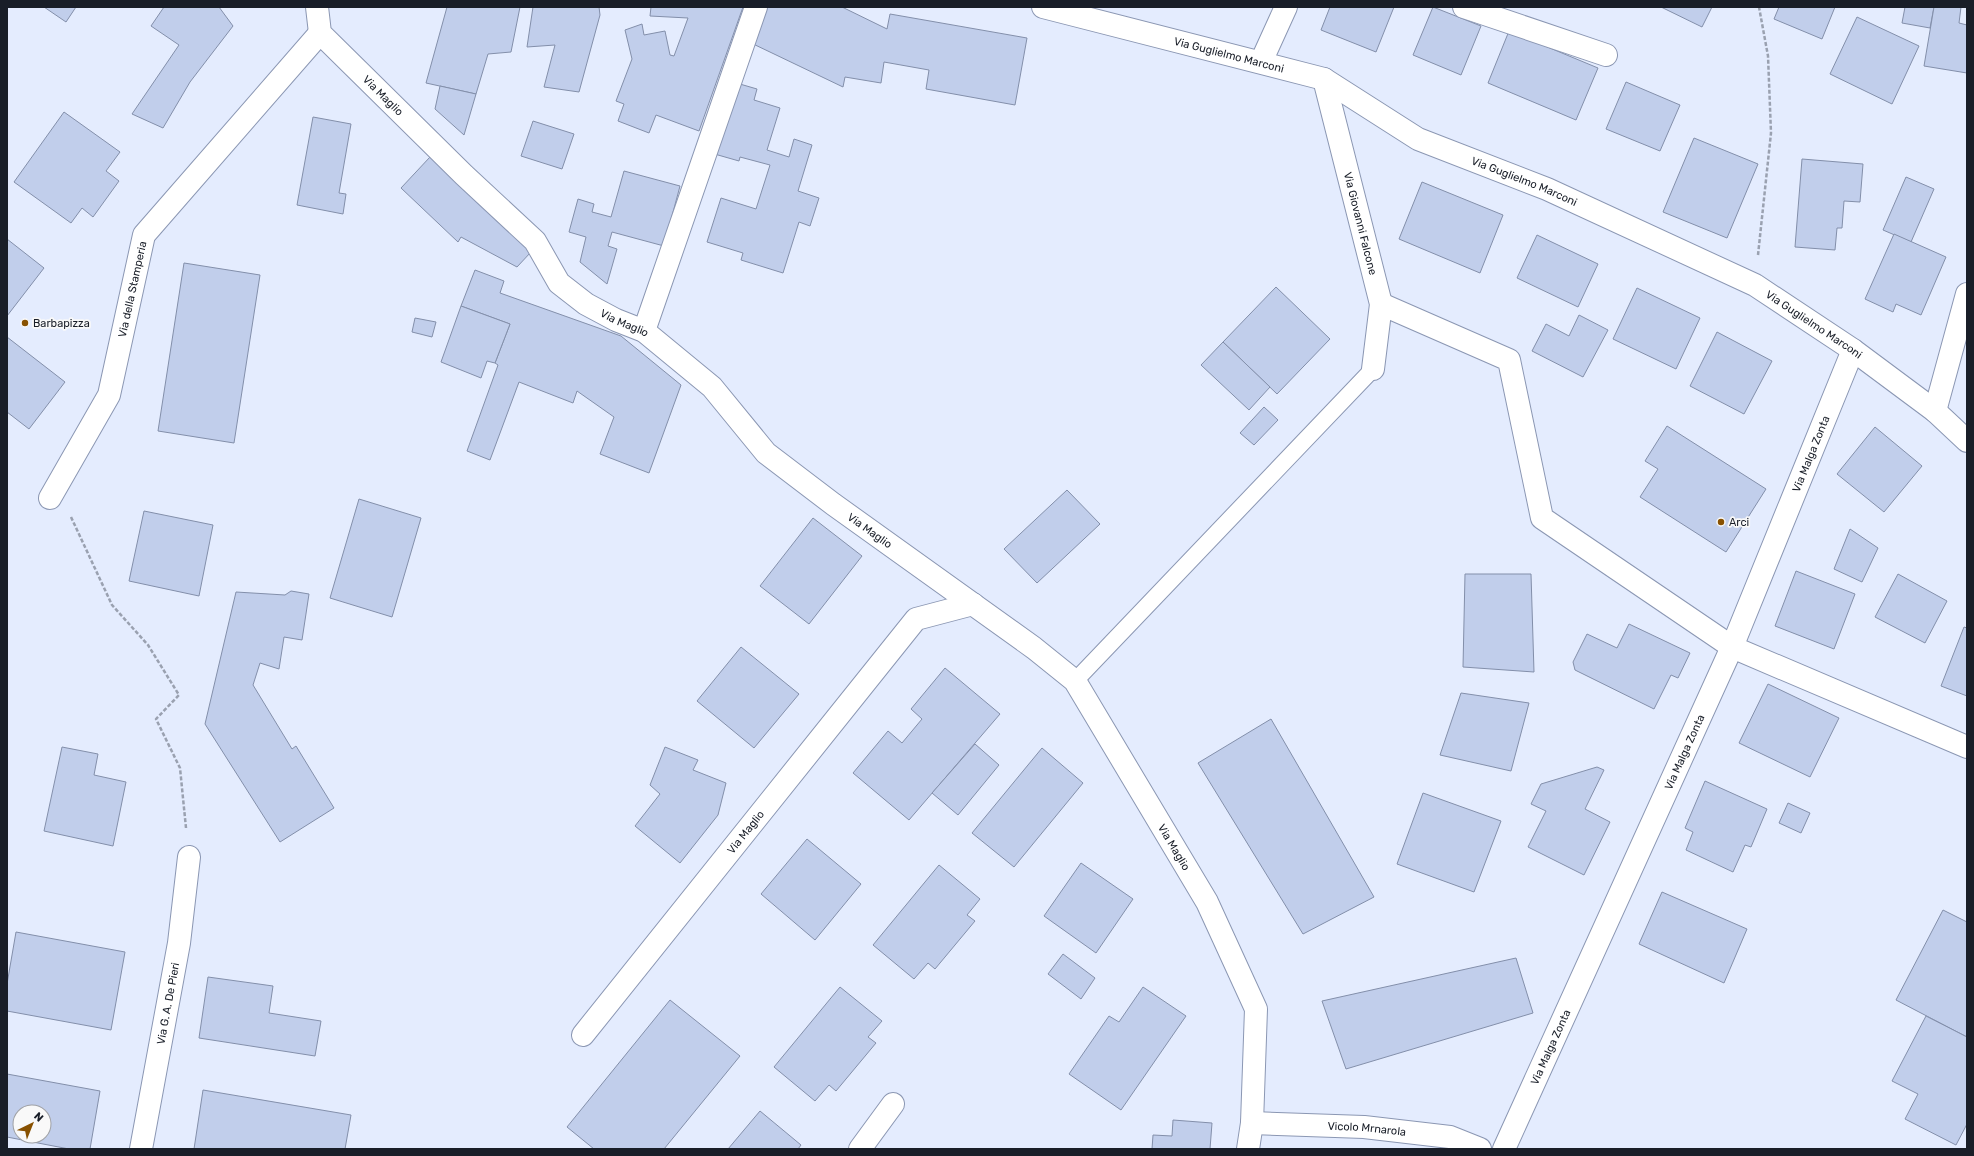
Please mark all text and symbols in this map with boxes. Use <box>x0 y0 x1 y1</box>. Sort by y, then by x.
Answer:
street label: Via Guglielmo Marconi <box>1173 34 1285 75</box>
street label: Via Maglio <box>360 73 406 118</box>
street label: Via Guglielmo Marconi <box>1470 154 1579 209</box>
street label: Via Giovanni Falcone <box>1341 171 1380 276</box>
street label: Via della Stamperia <box>115 240 149 339</box>
street label: Via Guglielmo Marconi <box>1763 288 1865 361</box>
street label: Via Maglio <box>598 306 652 339</box>
place label: Barbapizza <box>33 317 90 330</box>
marker: Barbapizza <box>20 318 30 328</box>
street label: Via Malga Zonta <box>1789 414 1832 494</box>
street label: Via Maglio <box>845 510 895 551</box>
place label: Arci <box>1729 516 1749 529</box>
marker: Arci <box>1716 517 1726 527</box>
street label: Via Malga Zonta <box>1662 712 1707 792</box>
street label: Via Maglio <box>724 808 767 856</box>
street label: Via Maglio <box>1155 822 1193 873</box>
street label: Via G. A. De Pieri <box>154 961 182 1046</box>
street label: Via Malga Zonta <box>1528 1007 1573 1087</box>
north arrow <box>12 1104 52 1144</box>
text: N <box>31 1110 46 1125</box>
street label: Vicolo Mrnarola <box>1327 1119 1407 1138</box>

